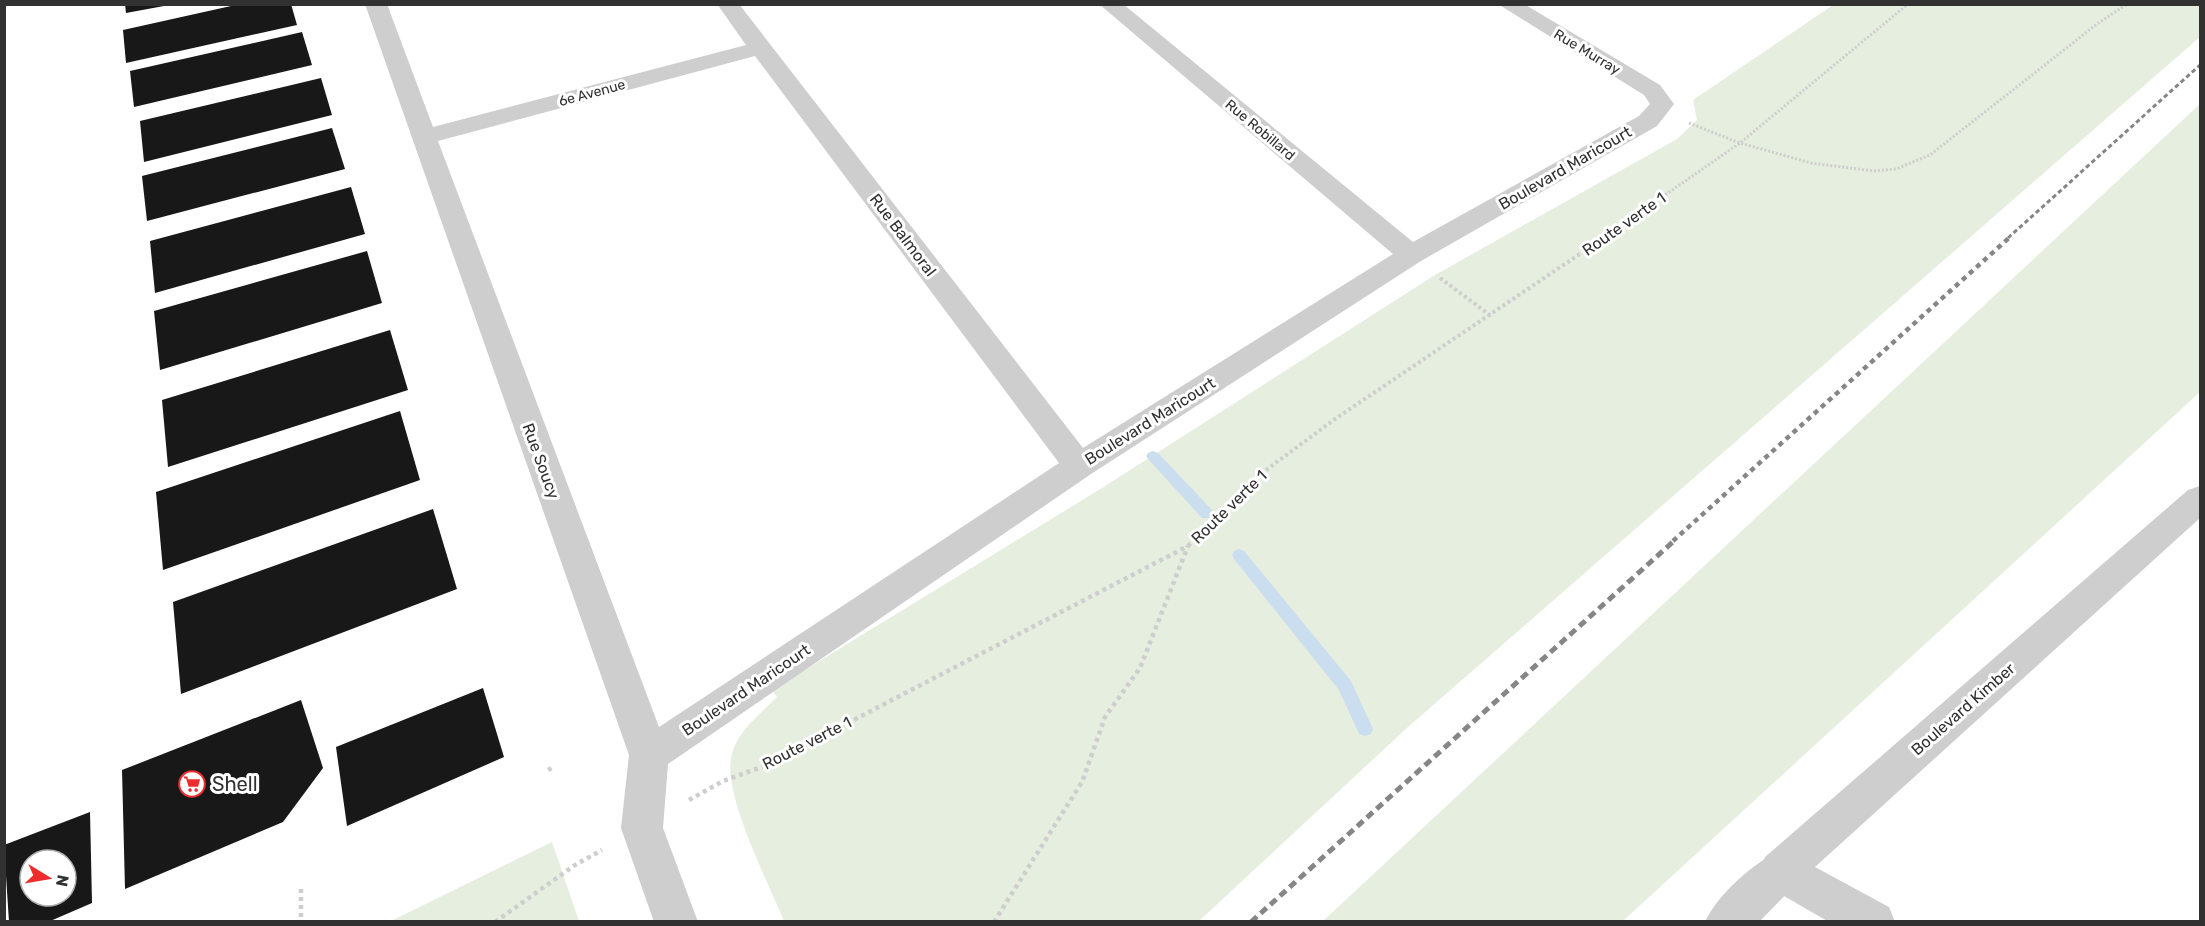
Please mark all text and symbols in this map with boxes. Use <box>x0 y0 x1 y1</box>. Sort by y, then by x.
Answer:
street label: Rue Murray <box>1551 26 1623 79</box>
street label: 6e Avenue <box>557 76 627 110</box>
street label: Rue Robillard <box>1222 96 1298 164</box>
street label: Boulevard Maricourt <box>1495 122 1635 214</box>
street label: Route verte 1 <box>1579 188 1669 260</box>
street label: Rue Balmoral <box>866 190 940 280</box>
street label: Boulevard Maricourt <box>1081 373 1219 469</box>
street label: Rue Soucy <box>519 421 564 502</box>
street label: Route verte 1 <box>1187 466 1271 548</box>
street label: Boulevard Maricourt <box>678 640 814 740</box>
street label: Boulevard Kimber <box>1907 659 2019 759</box>
street label: Route verte 1 <box>759 712 855 774</box>
supermarket icon: Shell <box>177 769 207 799</box>
place label: Shell <box>212 772 258 796</box>
north arrow <box>18 848 78 908</box>
text: N <box>52 873 73 888</box>

